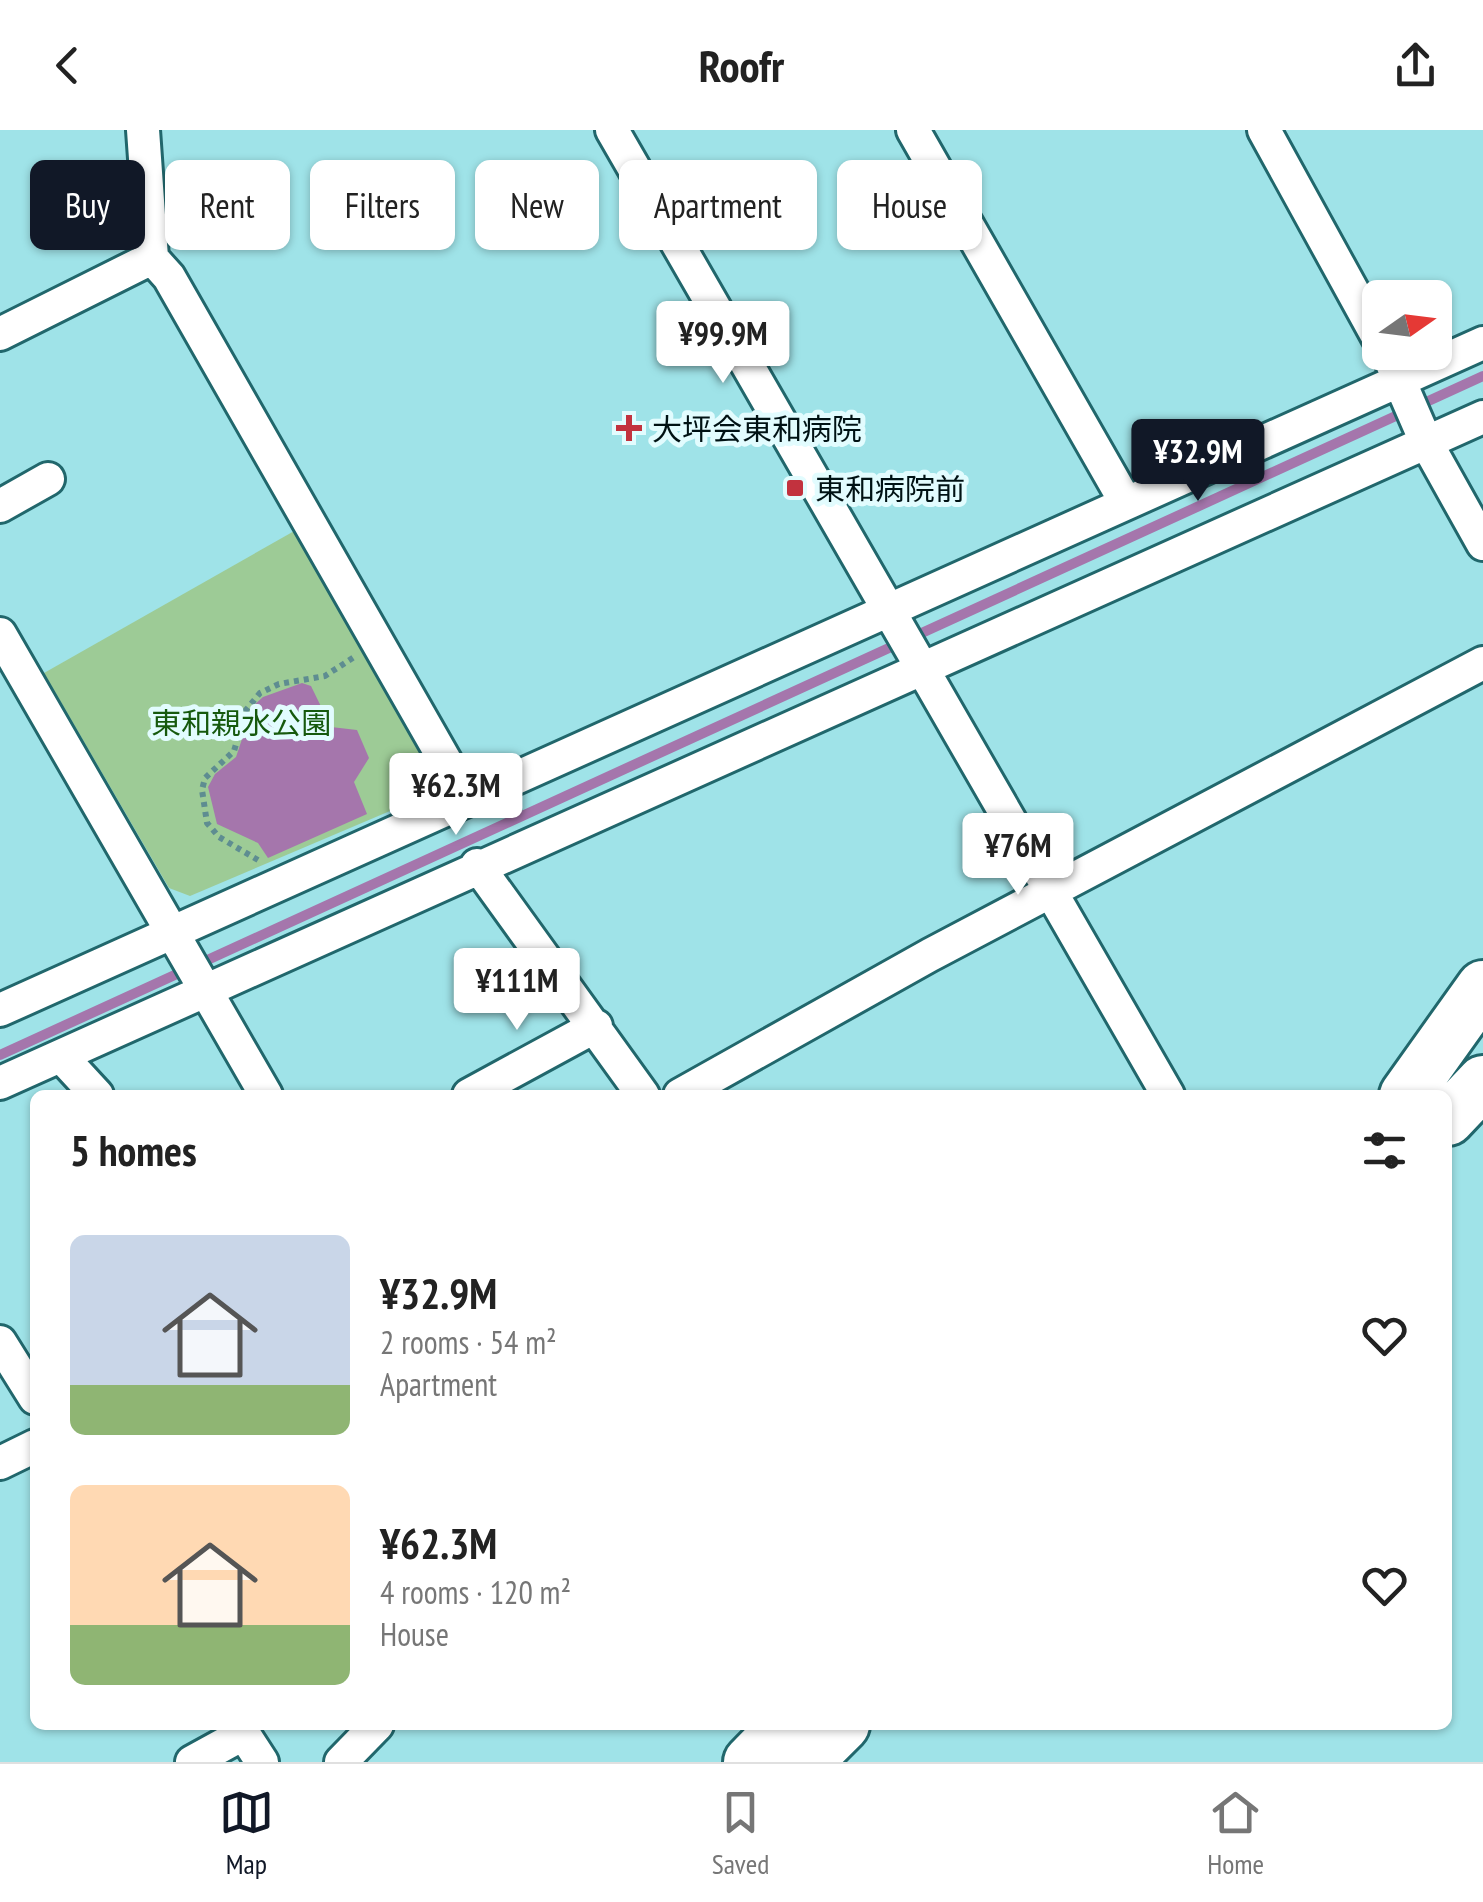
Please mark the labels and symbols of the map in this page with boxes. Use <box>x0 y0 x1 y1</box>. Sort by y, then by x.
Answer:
north arrow <box>1362 280 1452 370</box>
pin: ¥99.9M <box>642 301 804 386</box>
place label: 大坪会東和病院 <box>652 409 862 448</box>
marker: 大坪会東和病院 <box>616 415 642 441</box>
pin: ¥32.9M <box>1117 419 1279 504</box>
place label: 東和病院前 <box>815 469 965 508</box>
marker: 東和病院前 <box>784 477 806 499</box>
park label: 東和親水公園 <box>151 703 331 742</box>
pin: ¥62.3M <box>375 753 537 838</box>
pin: ¥76M <box>959 813 1077 898</box>
pin: ¥111M <box>447 948 587 1033</box>

